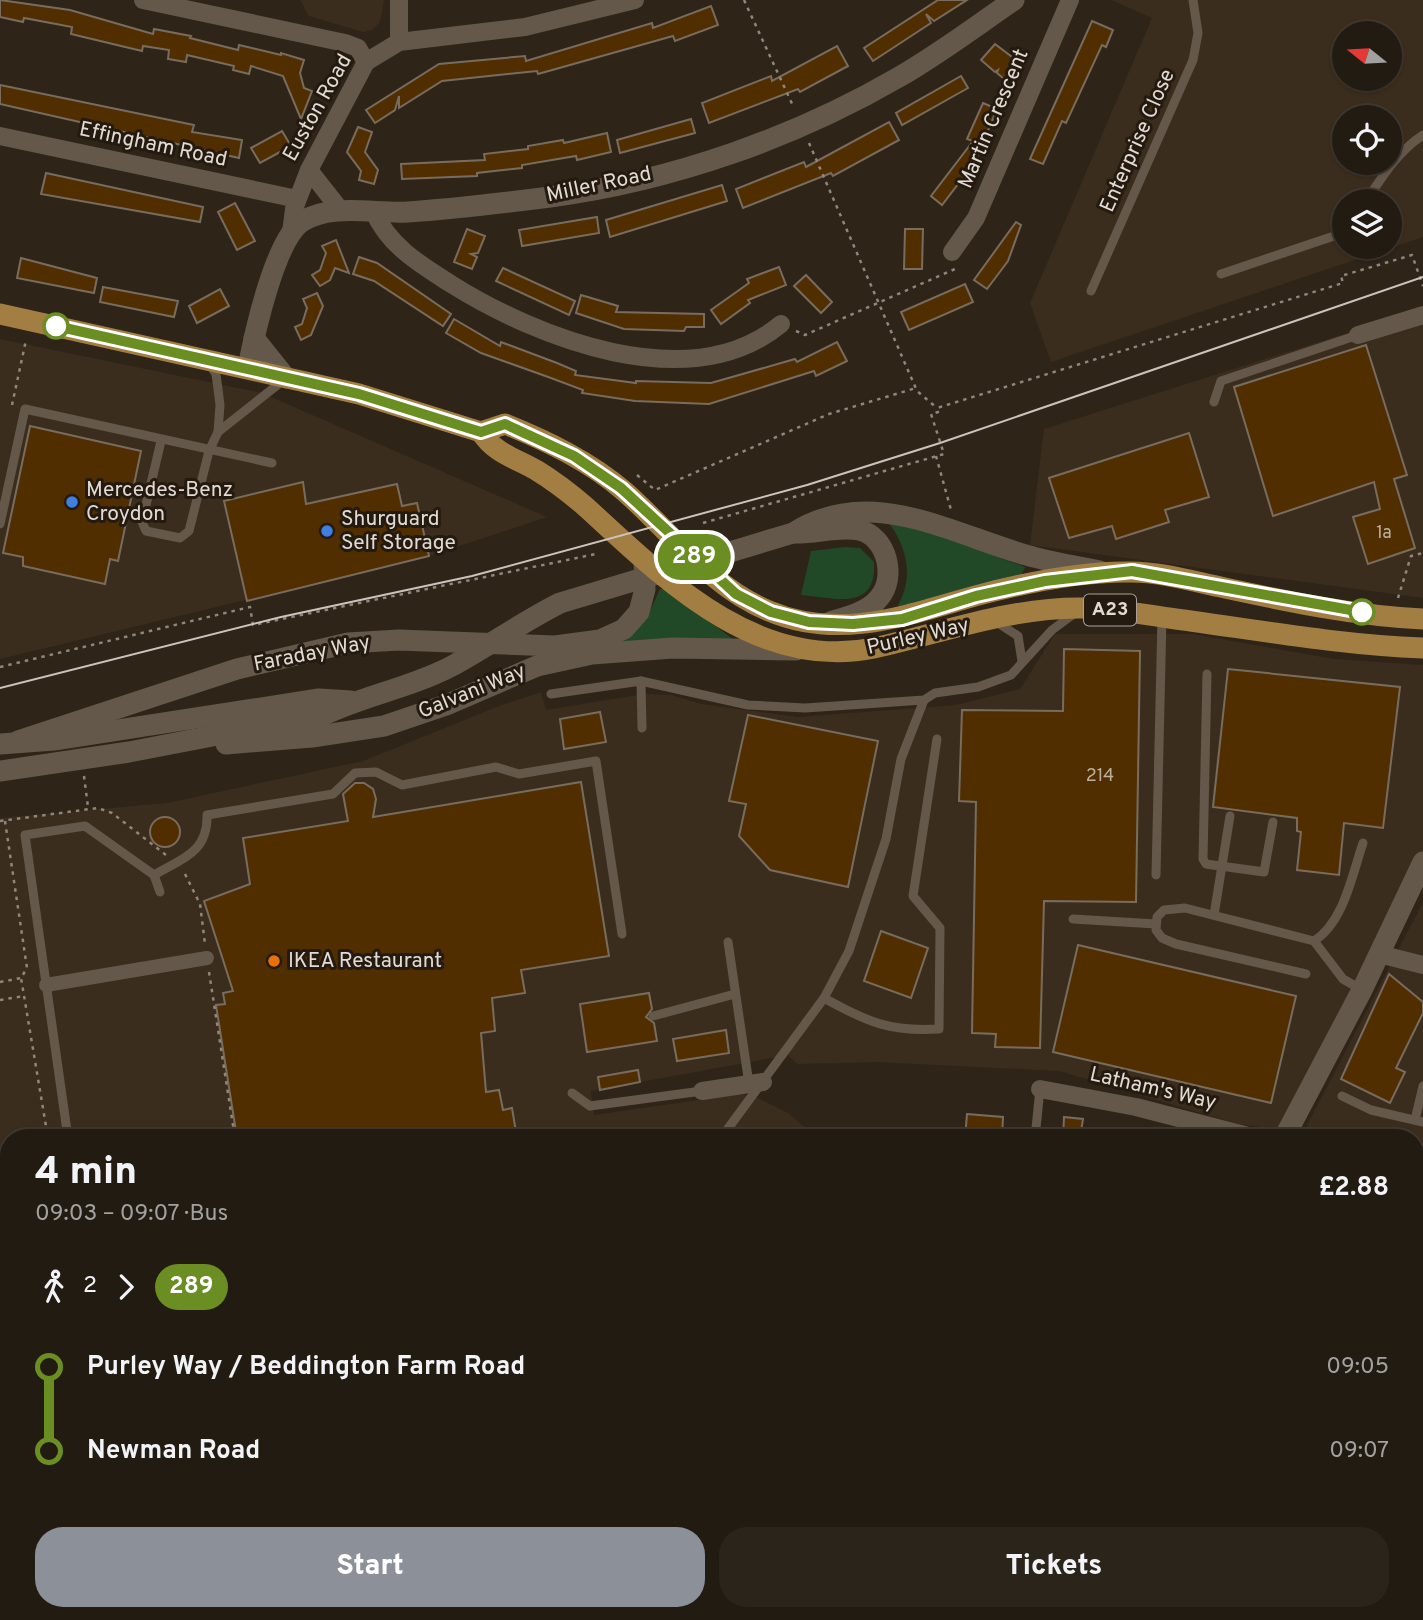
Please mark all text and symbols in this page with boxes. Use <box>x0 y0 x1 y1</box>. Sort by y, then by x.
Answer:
north arrow <box>1332 21 1402 91</box>
map controls <box>1332 21 1402 259</box>
street label: Martin Crescent <box>952 45 1036 193</box>
street label: Euston Road <box>277 50 359 166</box>
street label: Enterprise Close <box>1094 65 1182 217</box>
button: locate <box>1332 105 1402 175</box>
street label: Effingham Road <box>77 116 229 174</box>
street label: Miller Road <box>544 161 654 209</box>
button: layers <box>1332 189 1402 259</box>
unlabelled marker <box>43 313 69 339</box>
place label: Mercedes-Benz Croydon <box>86 477 233 528</box>
marker: Mercedes-Benz Croydon <box>64 494 80 510</box>
place label: Shurguard Self Storage <box>341 506 456 557</box>
house number: 1a <box>1376 522 1392 545</box>
marker: Shurguard Self Storage <box>319 523 335 539</box>
line badge: 289 <box>654 534 734 580</box>
text: 289 <box>672 542 716 572</box>
road number: A23 <box>1084 594 1136 625</box>
unlabelled marker <box>1349 599 1375 625</box>
street label: Purley Way <box>864 612 972 662</box>
street label: Faraday Way <box>251 629 373 679</box>
street label: Galvani Way <box>414 658 530 726</box>
house number: 214 <box>1086 765 1114 788</box>
place label: IKEA Restaurant <box>288 948 442 975</box>
marker: IKEA Restaurant <box>266 953 282 969</box>
street label: Latham's Way <box>1087 1061 1219 1117</box>
text: 4 min <box>35 1149 137 1198</box>
text: £2.88 <box>1318 1172 1389 1205</box>
text: 09:03 – 09:07 · Bus <box>35 1200 228 1229</box>
icon: walk <box>35 1268 73 1306</box>
icon: forward <box>107 1268 145 1306</box>
text: 2 <box>83 1272 97 1301</box>
text: 289 <box>169 1272 214 1302</box>
text: Purley Way / Beddington Farm Road <box>87 1351 525 1384</box>
text: 09:05 <box>1326 1353 1389 1382</box>
text: Newman Road <box>87 1435 260 1468</box>
text: 09:07 <box>1329 1437 1389 1466</box>
button: Start <box>35 1527 705 1607</box>
button: Tickets <box>719 1527 1389 1607</box>

